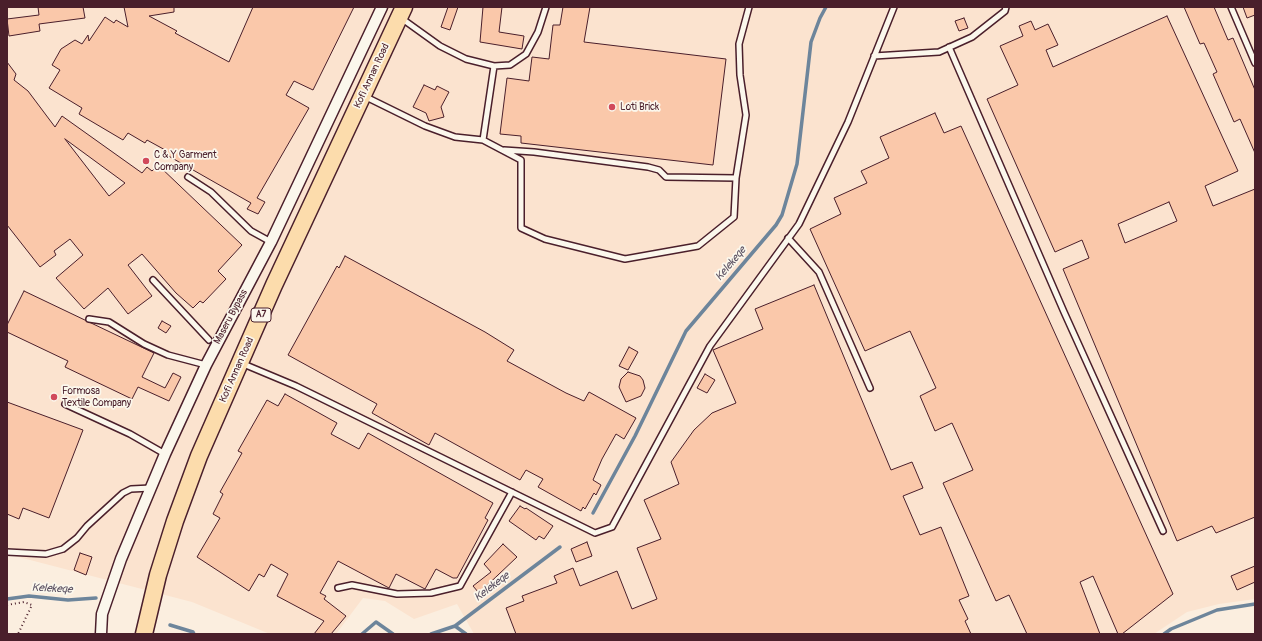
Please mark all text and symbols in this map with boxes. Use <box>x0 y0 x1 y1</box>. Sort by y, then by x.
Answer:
street label: Kofi Annan Road <box>352 42 392 110</box>
place label: Loti Brick <box>620 101 659 113</box>
marker: Loti Brick <box>607 102 617 112</box>
place label: C & Y Garment Company <box>154 149 217 172</box>
marker: C & Y Garment Company <box>141 156 151 166</box>
water label: Kelekeqe <box>713 244 749 284</box>
street label: Maseru Bypass <box>212 288 250 346</box>
road number: A7 <box>251 308 271 322</box>
street label: Kofi Annan Road <box>217 336 257 404</box>
place label: Formosa Textile Company <box>62 385 131 408</box>
marker: Formosa Textile Company <box>49 392 59 402</box>
water label: Kelekeqe <box>472 569 512 605</box>
water label: Kelekeqe <box>31 581 73 597</box>

